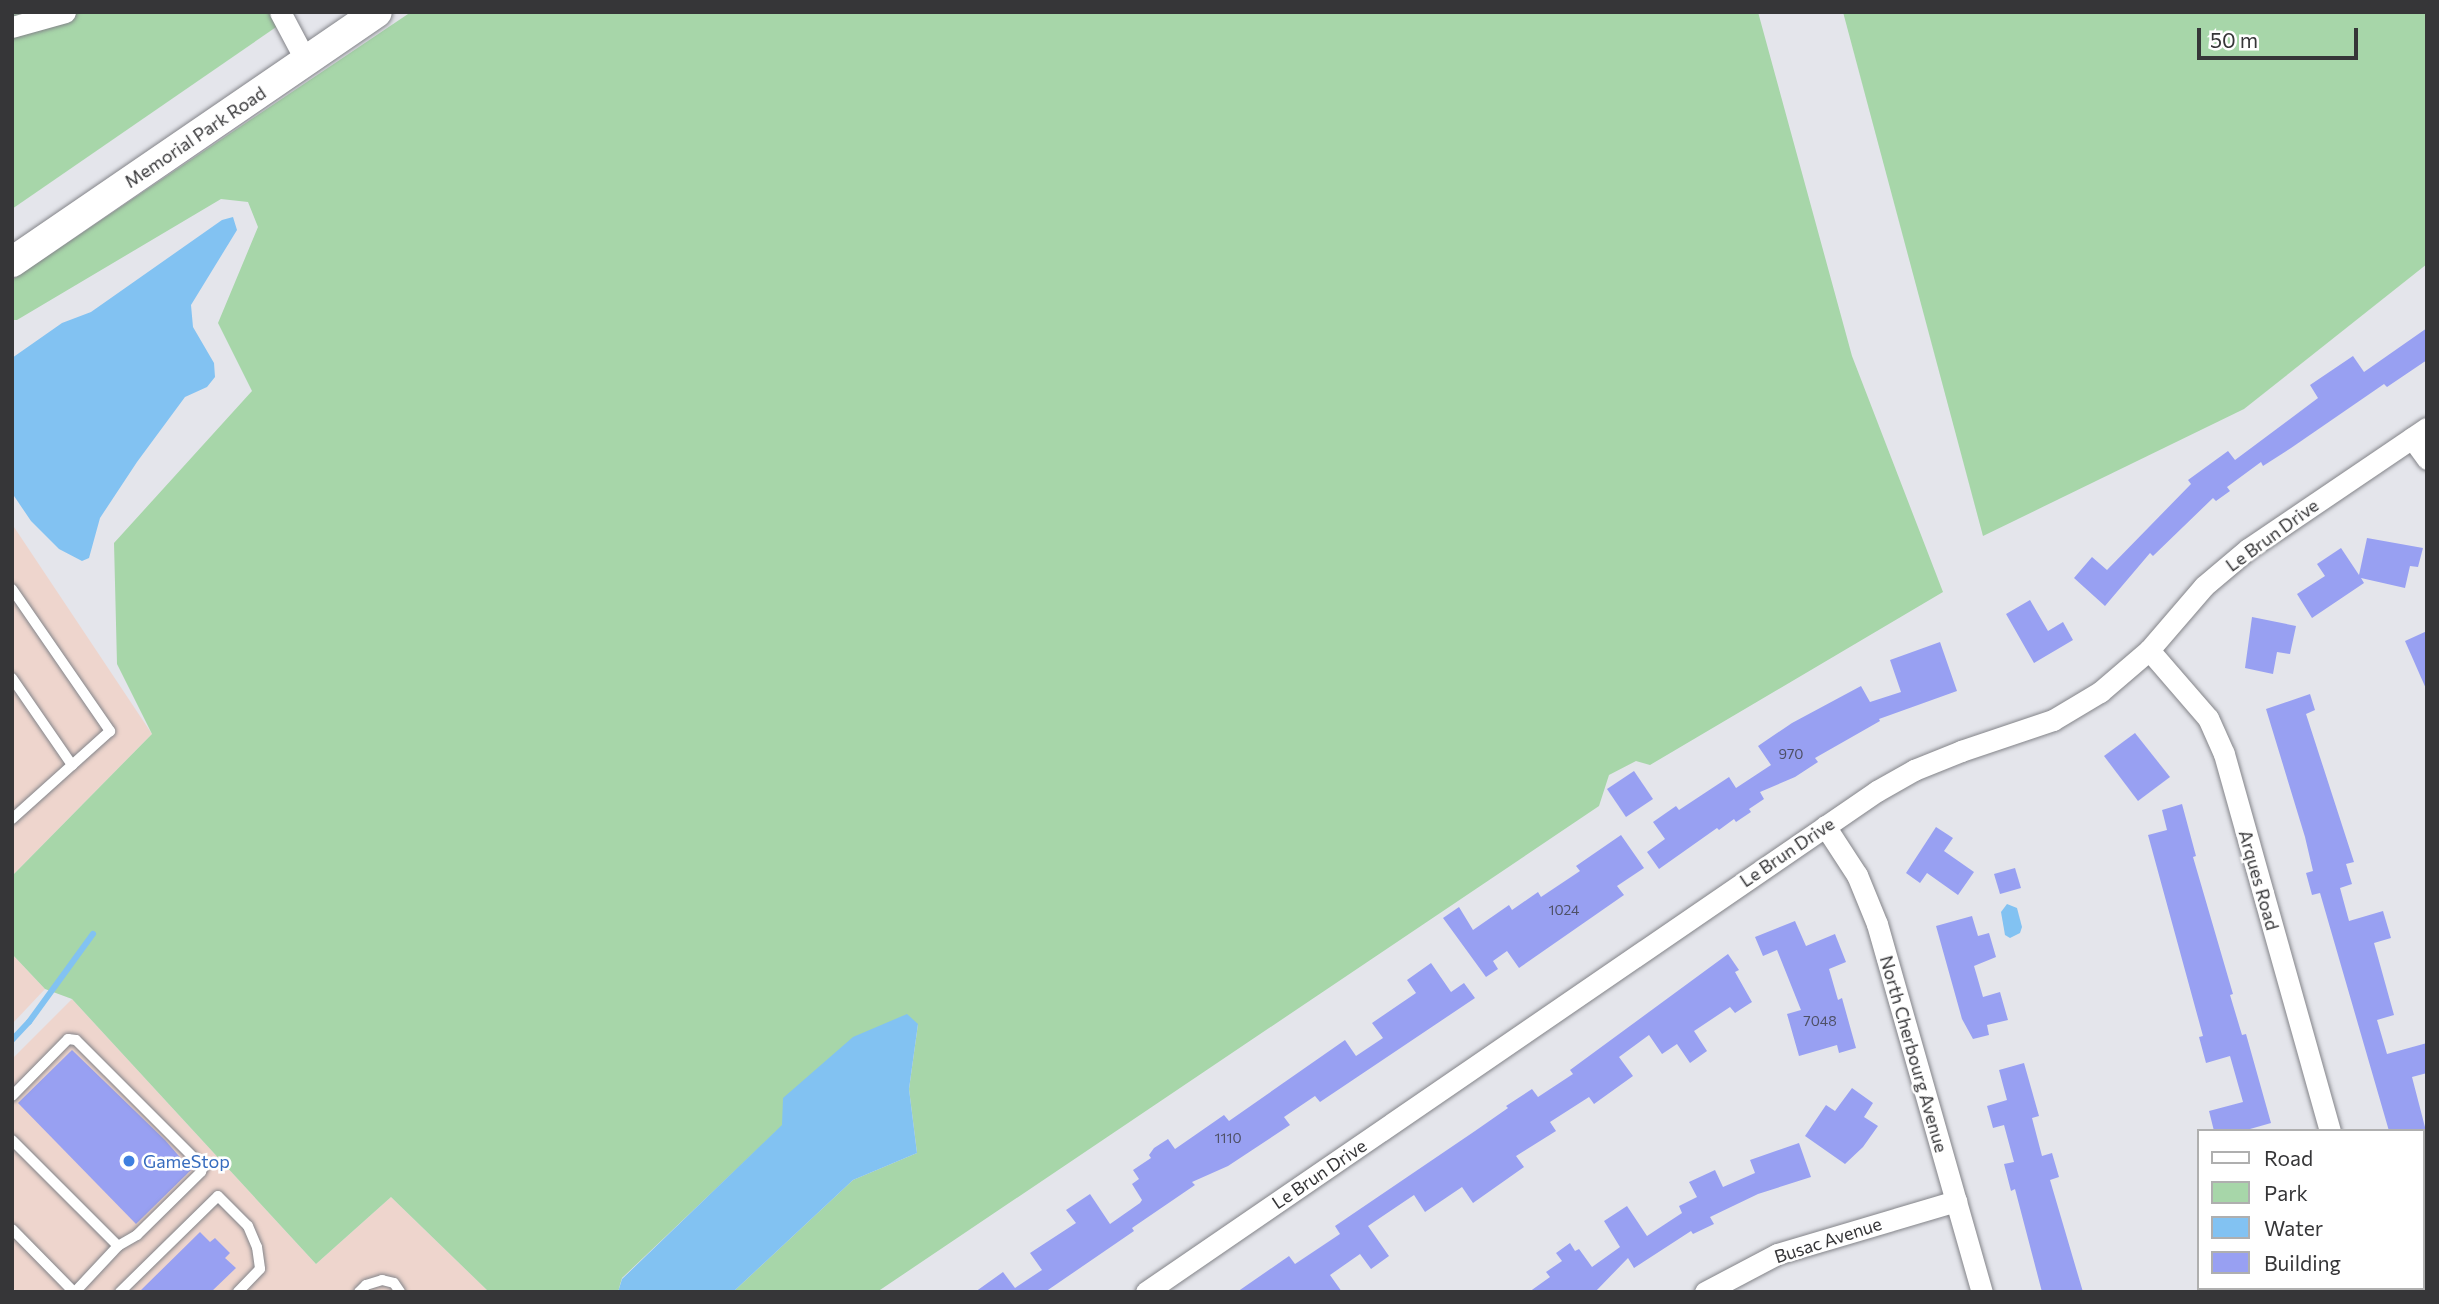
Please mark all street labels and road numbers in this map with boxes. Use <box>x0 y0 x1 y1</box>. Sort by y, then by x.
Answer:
street label: Memorial Park Road <box>120 82 270 192</box>
street label: Le Brun Drive <box>2221 494 2323 576</box>
street label: Le Brun Drive <box>1736 812 1838 892</box>
street label: Arques Road <box>2234 827 2284 933</box>
street label: North Cherbourg Avenue <box>1876 953 1952 1155</box>
street label: Le Brun Drive <box>1268 1134 1370 1214</box>
street label: Busac Avenue <box>1772 1212 1884 1268</box>

